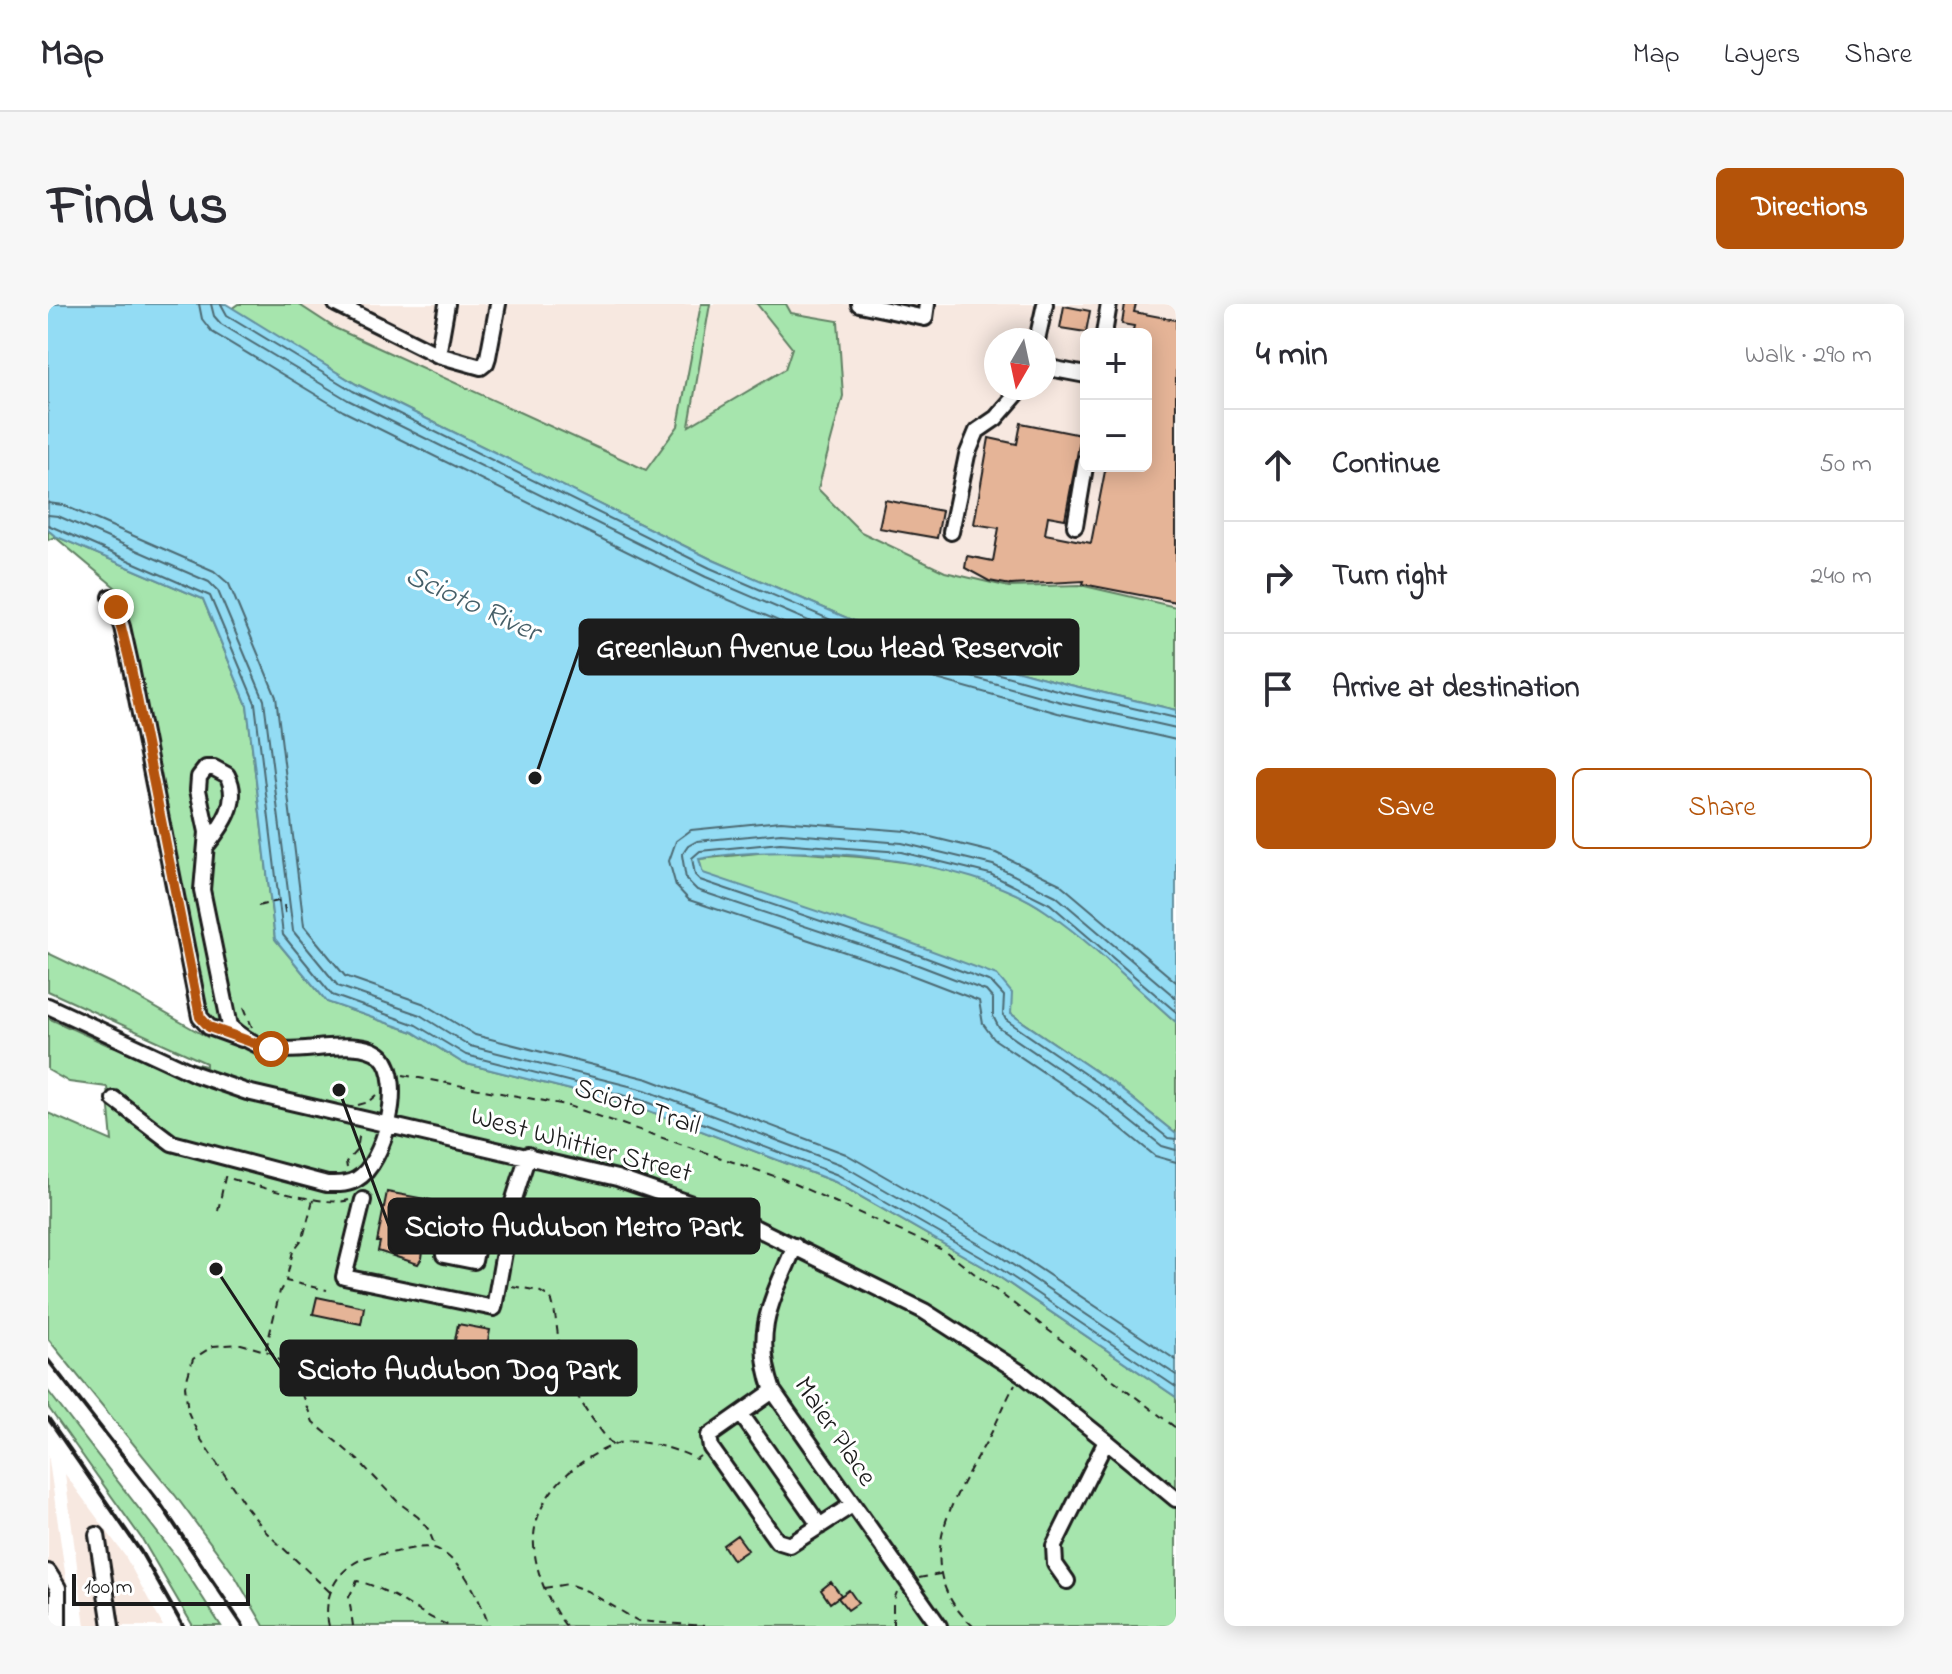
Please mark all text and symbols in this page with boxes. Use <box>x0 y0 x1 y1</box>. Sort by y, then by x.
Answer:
text: Map <box>40 27 104 83</box>
text: Map <box>1632 35 1680 76</box>
text: Layers <box>1724 35 1800 76</box>
text: Share <box>1844 35 1912 76</box>
text: Find us <box>48 168 228 249</box>
button: Directions <box>1716 168 1904 249</box>
north arrow <box>984 328 1056 400</box>
map controls <box>1080 328 1152 472</box>
button: + <box>1080 328 1152 400</box>
text: 4 min <box>1256 331 1328 381</box>
text: Walk · 290 m <box>1745 337 1872 375</box>
button: − <box>1080 400 1152 472</box>
icon: ahead <box>1256 443 1300 487</box>
text: Continue <box>1332 443 1440 487</box>
text: 50 m <box>1819 446 1872 484</box>
water label: Scioto River <box>397 555 550 657</box>
icon: right <box>1256 555 1300 599</box>
text: Turn right <box>1332 555 1447 599</box>
text: 240 m <box>1810 558 1872 596</box>
route end <box>98 589 134 625</box>
callout: Greenlawn Avenue Low Head Reservoir <box>580 620 1078 674</box>
text: Greenlawn Avenue Low Head Reservoir <box>596 628 1062 672</box>
icon: arrive <box>1256 667 1300 711</box>
text: Arrive at destination <box>1332 667 1580 711</box>
button: Save <box>1256 768 1556 849</box>
button: Share <box>1572 768 1872 849</box>
route start <box>253 1031 289 1067</box>
street label: Scioto Trail <box>569 1068 705 1148</box>
street label: West Whittier Street <box>466 1097 696 1195</box>
callout: Scioto Audubon Metro Park <box>389 1199 759 1253</box>
text: Scioto Audubon Metro Park <box>405 1207 744 1251</box>
callout: Scioto Audubon Dog Park <box>281 1341 636 1395</box>
text: Scioto Audubon Dog Park <box>298 1350 621 1395</box>
street label: Maier Place <box>782 1369 886 1496</box>
scale bar <box>72 1570 250 1606</box>
text: 100 m <box>84 1572 133 1604</box>

